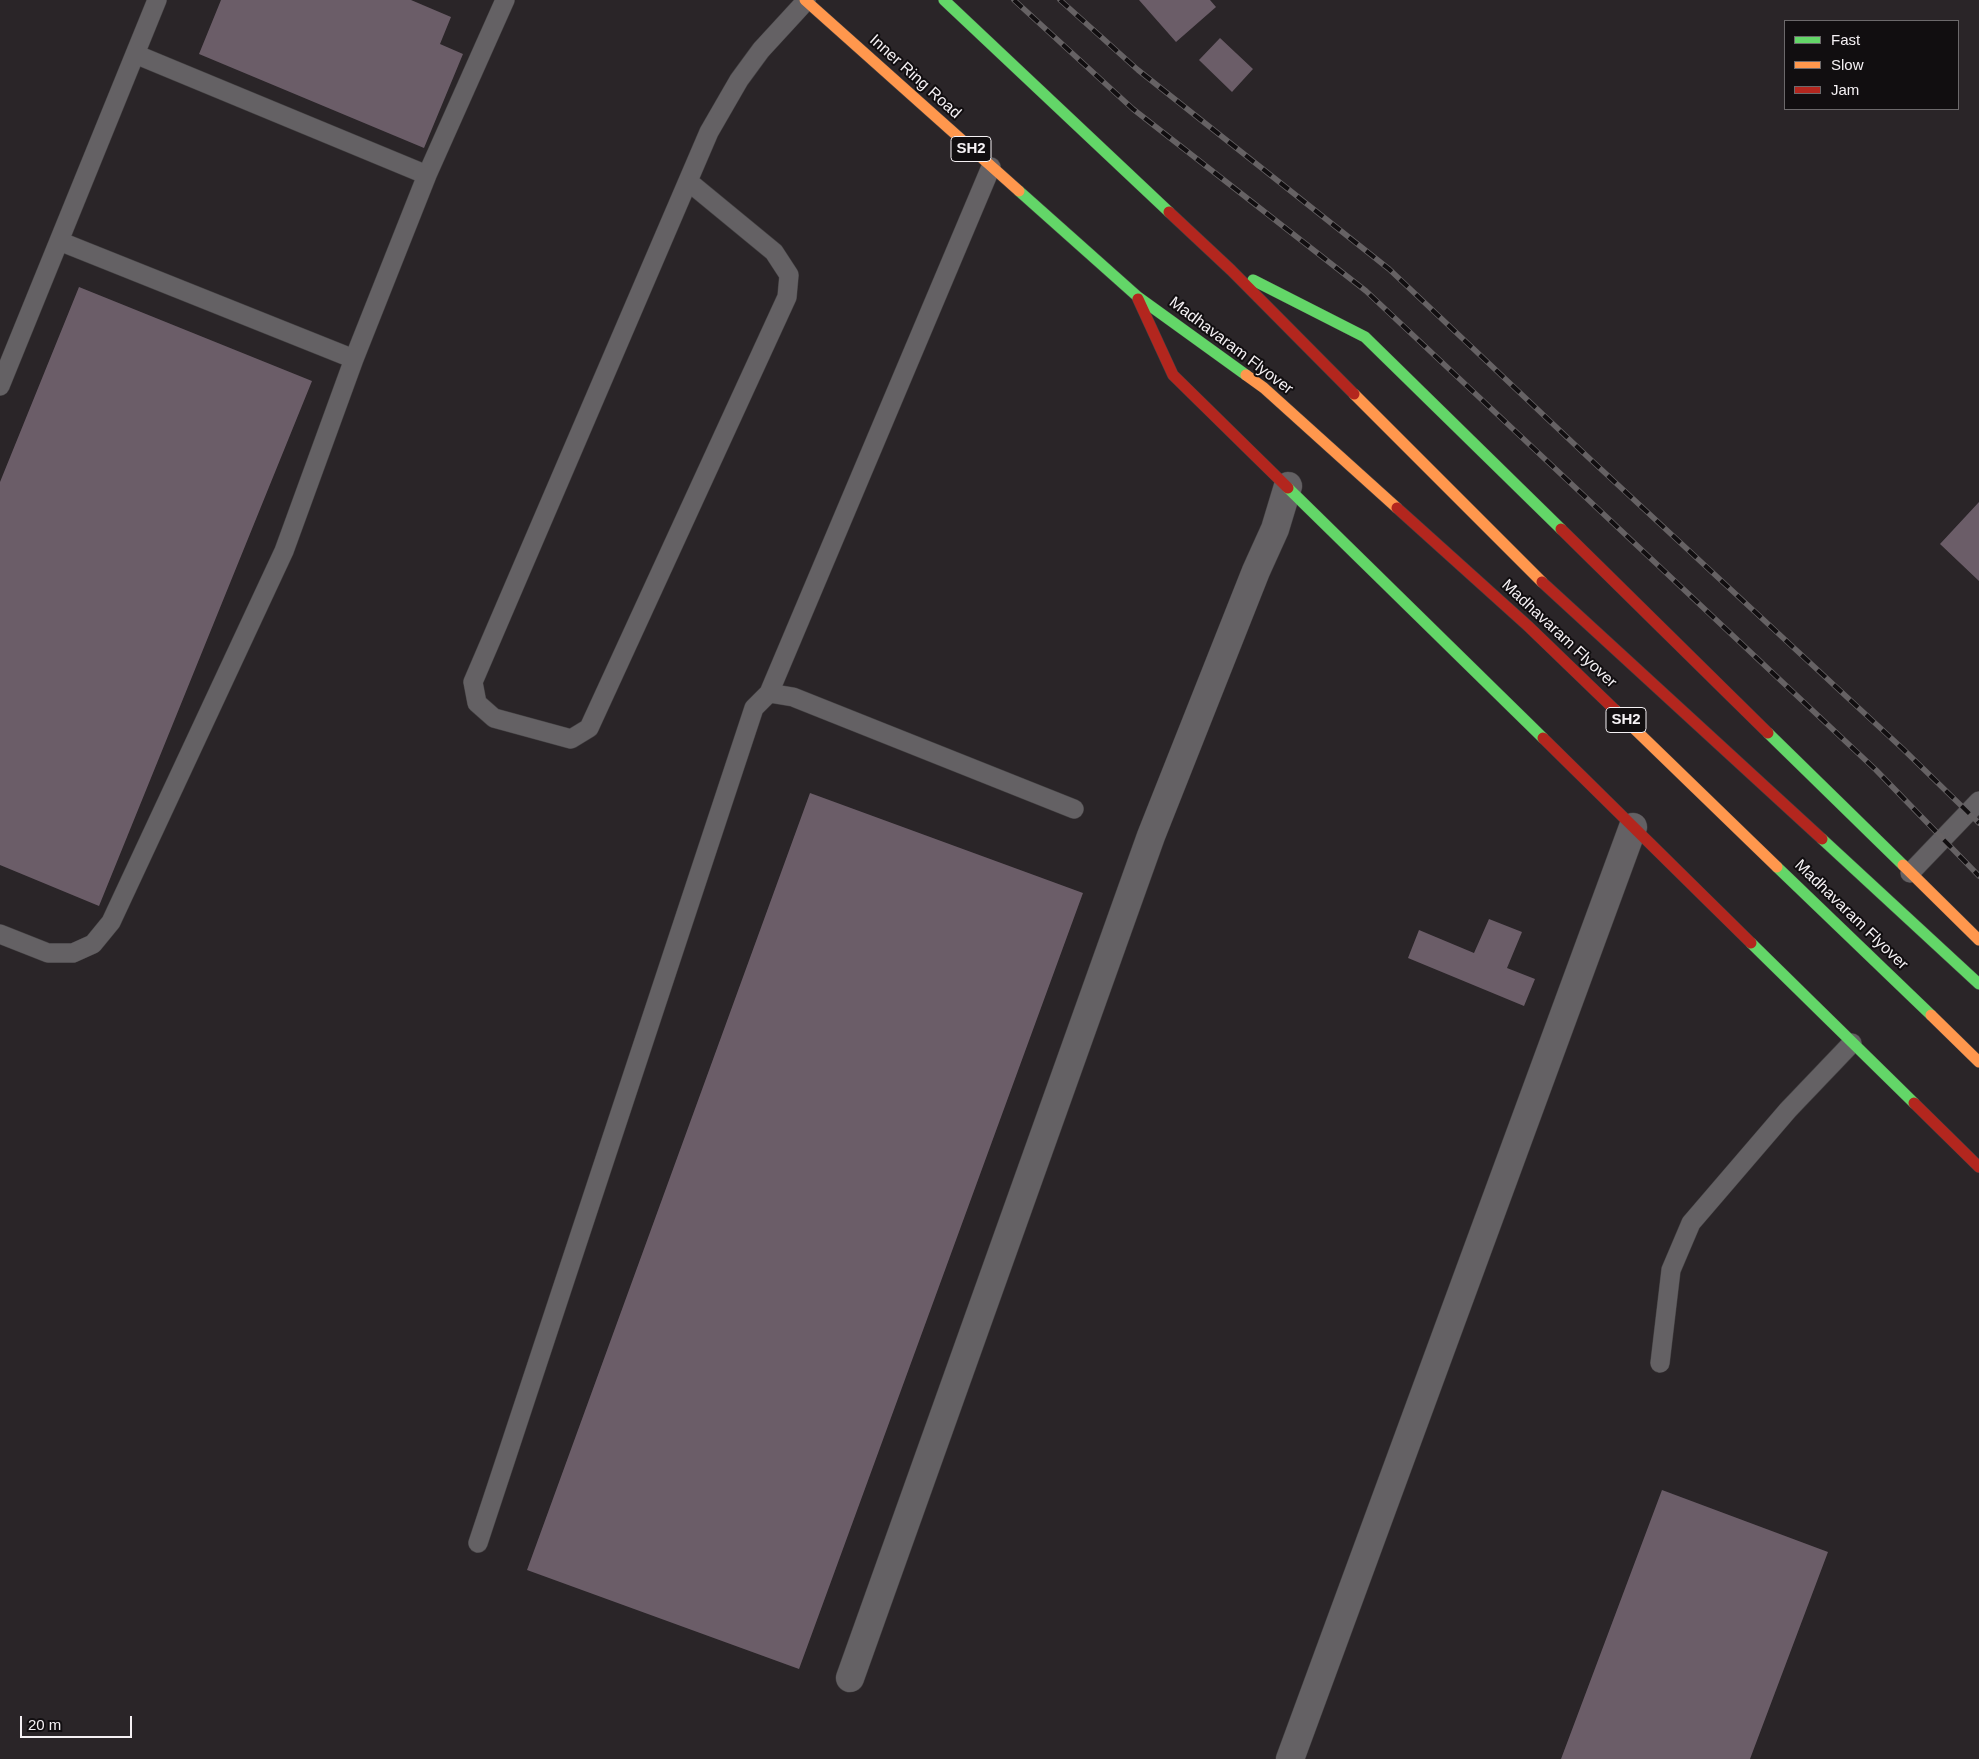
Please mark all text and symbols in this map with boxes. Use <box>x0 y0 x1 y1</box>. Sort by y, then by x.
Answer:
legend <box>1784 20 1959 110</box>
street label: Inner Ring Road <box>865 31 965 123</box>
text: Fast <box>1831 31 1860 48</box>
text: Slow <box>1831 56 1864 73</box>
text: Jam <box>1831 81 1859 98</box>
road number: SH2 <box>951 136 991 162</box>
street label: Madhavaram Flyover <box>1165 293 1297 399</box>
street label: Madhavaram Flyover <box>1498 576 1620 692</box>
road number: SH2 <box>1606 708 1646 732</box>
street label: Madhavaram Flyover <box>1790 856 1912 974</box>
scale bar <box>22 1706 135 1738</box>
text: 20 m <box>28 1716 61 1733</box>

